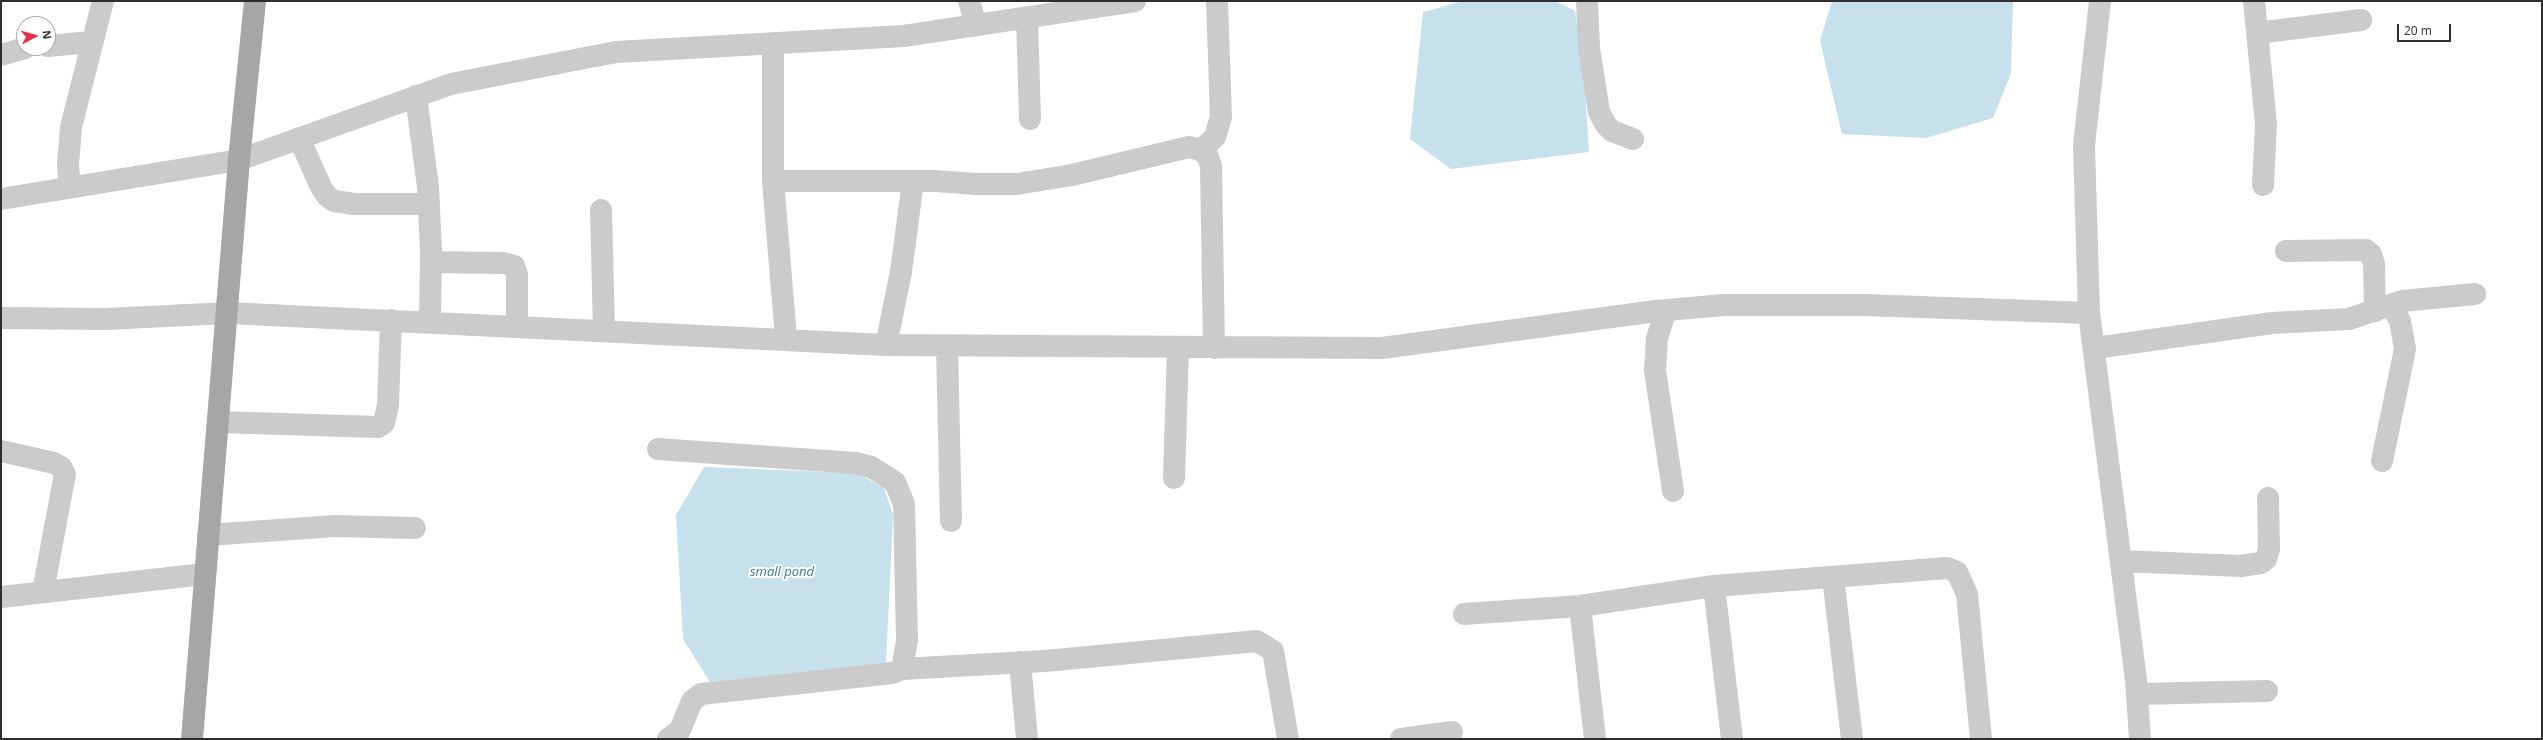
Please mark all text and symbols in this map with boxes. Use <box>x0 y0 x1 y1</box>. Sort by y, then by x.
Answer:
north arrow <box>16 16 56 56</box>
scale bar <box>2399 16 2453 42</box>
text: 20 m <box>2404 22 2432 39</box>
text: N <box>40 30 55 40</box>
water label: small pond <box>750 564 814 580</box>

